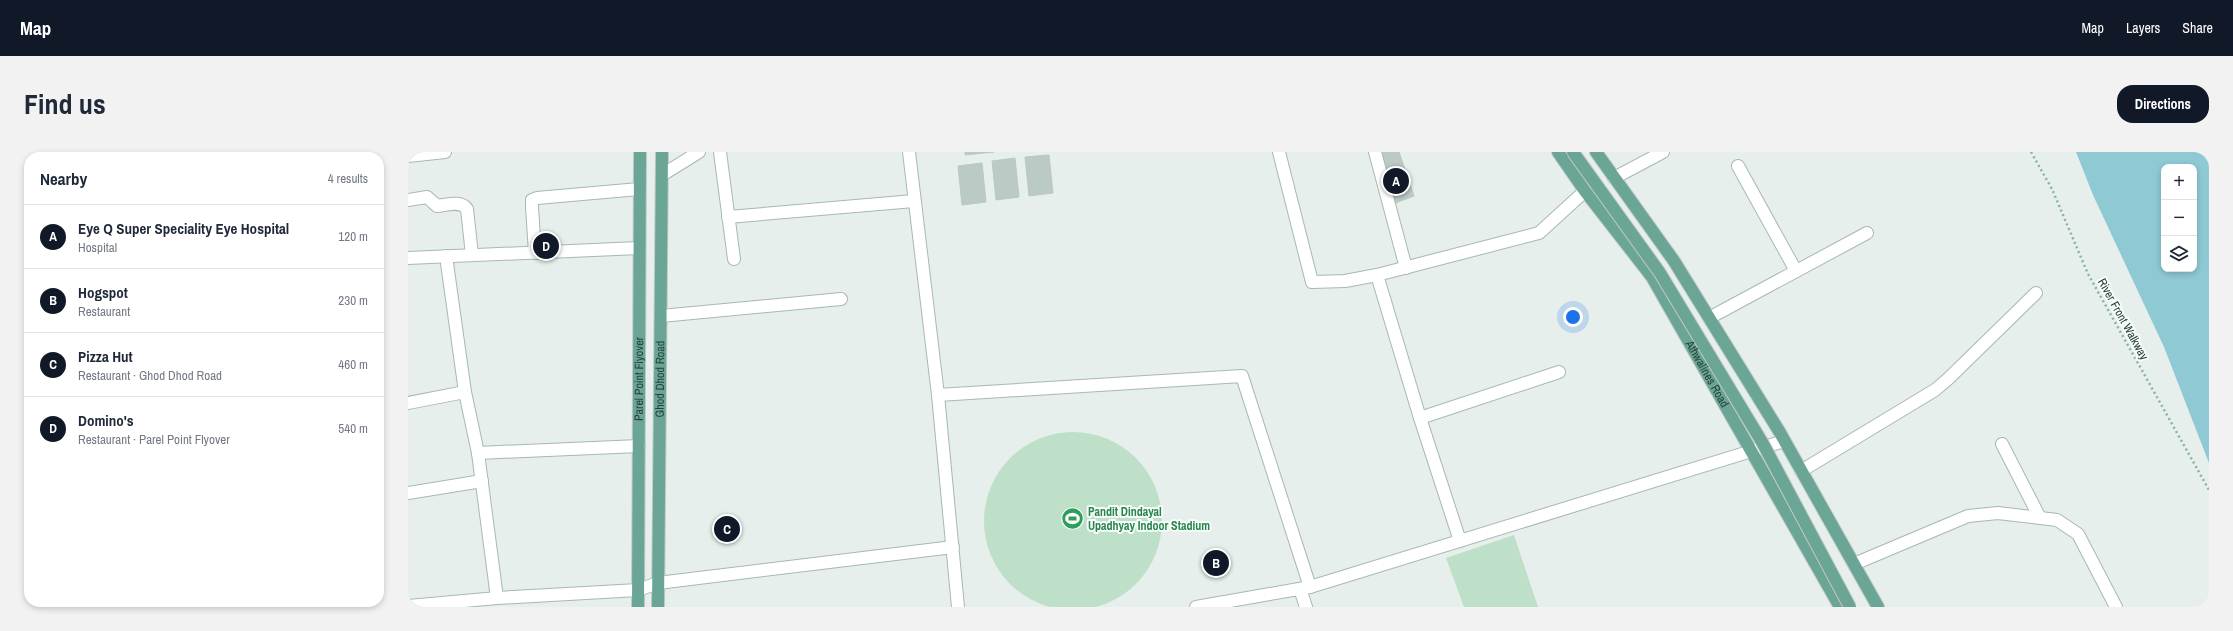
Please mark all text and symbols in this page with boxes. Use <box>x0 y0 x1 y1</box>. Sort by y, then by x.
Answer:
text: Map <box>20 15 51 41</box>
text: Map <box>2082 19 2104 37</box>
text: Layers <box>2126 19 2160 37</box>
text: Share <box>2182 19 2213 37</box>
text: Find us <box>24 85 106 123</box>
button: Directions <box>2117 85 2209 123</box>
map controls <box>2161 164 2197 272</box>
button: + <box>2161 164 2197 200</box>
pin: A <box>1383 166 1409 196</box>
text: Nearby <box>40 167 87 190</box>
text: 4 results <box>328 170 368 187</box>
button: − <box>2161 200 2197 236</box>
text: Eye Q Super Speciality Eye Hospital <box>78 218 289 239</box>
text: A <box>49 228 57 245</box>
text: 120 m <box>338 228 368 245</box>
pin: D <box>533 231 559 261</box>
button: layers <box>2161 236 2197 272</box>
text: Hospital <box>78 239 117 256</box>
street label: River Front Walkway <box>2094 275 2152 363</box>
text: Hogspot <box>78 282 128 303</box>
text: B <box>49 292 57 309</box>
text: 230 m <box>338 292 368 309</box>
text: Restaurant <box>78 303 130 320</box>
your location <box>1563 307 1583 327</box>
street label: Parel Point Flyover <box>631 336 647 421</box>
street label: Athwalines Road <box>1681 337 1733 410</box>
street label: Ghod Dhod Road <box>652 341 668 417</box>
text: Pizza Hut <box>78 346 133 367</box>
text: C <box>49 356 57 373</box>
text: 460 m <box>338 356 368 373</box>
text: Restaurant · Ghod Dhod Road <box>78 367 222 384</box>
text: Domino's <box>78 410 134 431</box>
text: D <box>49 420 57 437</box>
text: 540 m <box>338 420 368 437</box>
text: Restaurant · Parel Point Flyover <box>78 431 230 448</box>
place label: Pandit Dindayal Upadhyay Indoor Stadium <box>1088 504 1210 534</box>
sports icon: Pandit Dindayal Upadhyay Indoor Stadium <box>1060 506 1086 532</box>
pin: C <box>714 514 740 544</box>
pin: B <box>1203 548 1229 578</box>

